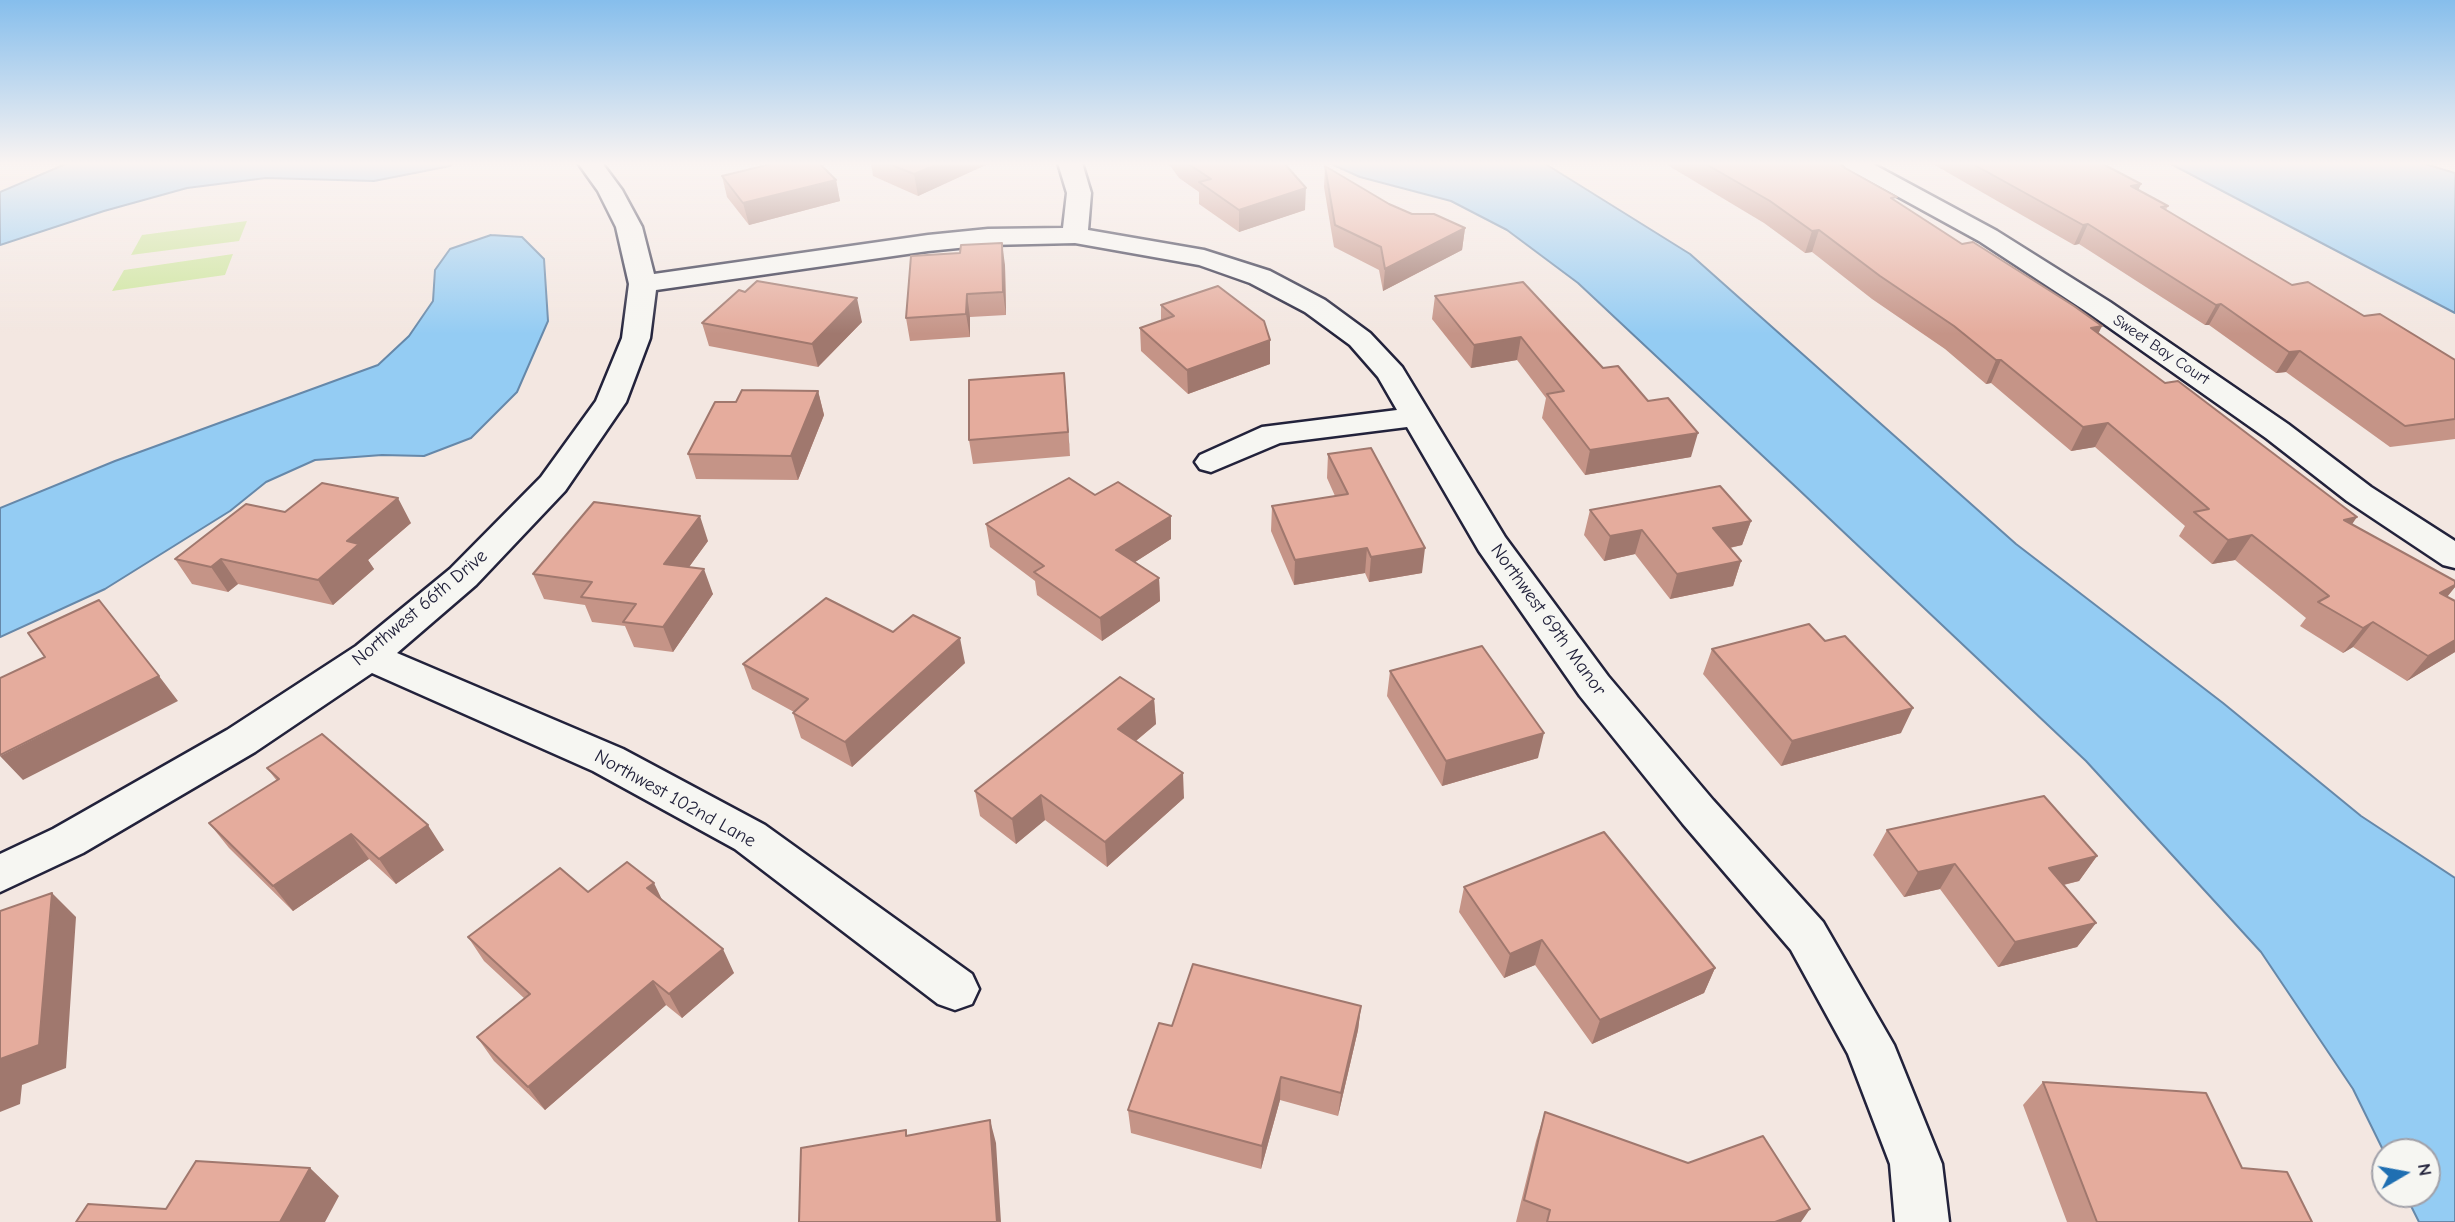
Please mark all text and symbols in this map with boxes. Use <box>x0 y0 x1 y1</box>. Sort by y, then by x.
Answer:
street label: Sweet Bay Court <box>2109 311 2213 389</box>
street label: Northwest 69th Manor <box>1485 540 1611 700</box>
street label: Northwest 66th Drive <box>348 545 492 671</box>
street label: Northwest 102nd Lane <box>590 745 760 853</box>
north arrow <box>2371 1138 2441 1208</box>
text: N <box>2413 1162 2437 1178</box>

